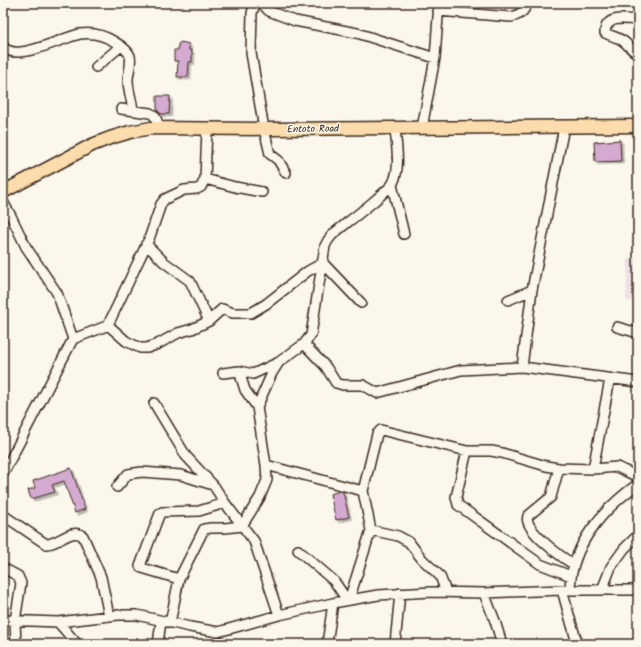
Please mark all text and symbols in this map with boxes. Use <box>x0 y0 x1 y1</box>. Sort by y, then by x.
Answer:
street label: Entoto Road <box>287 121 340 137</box>

